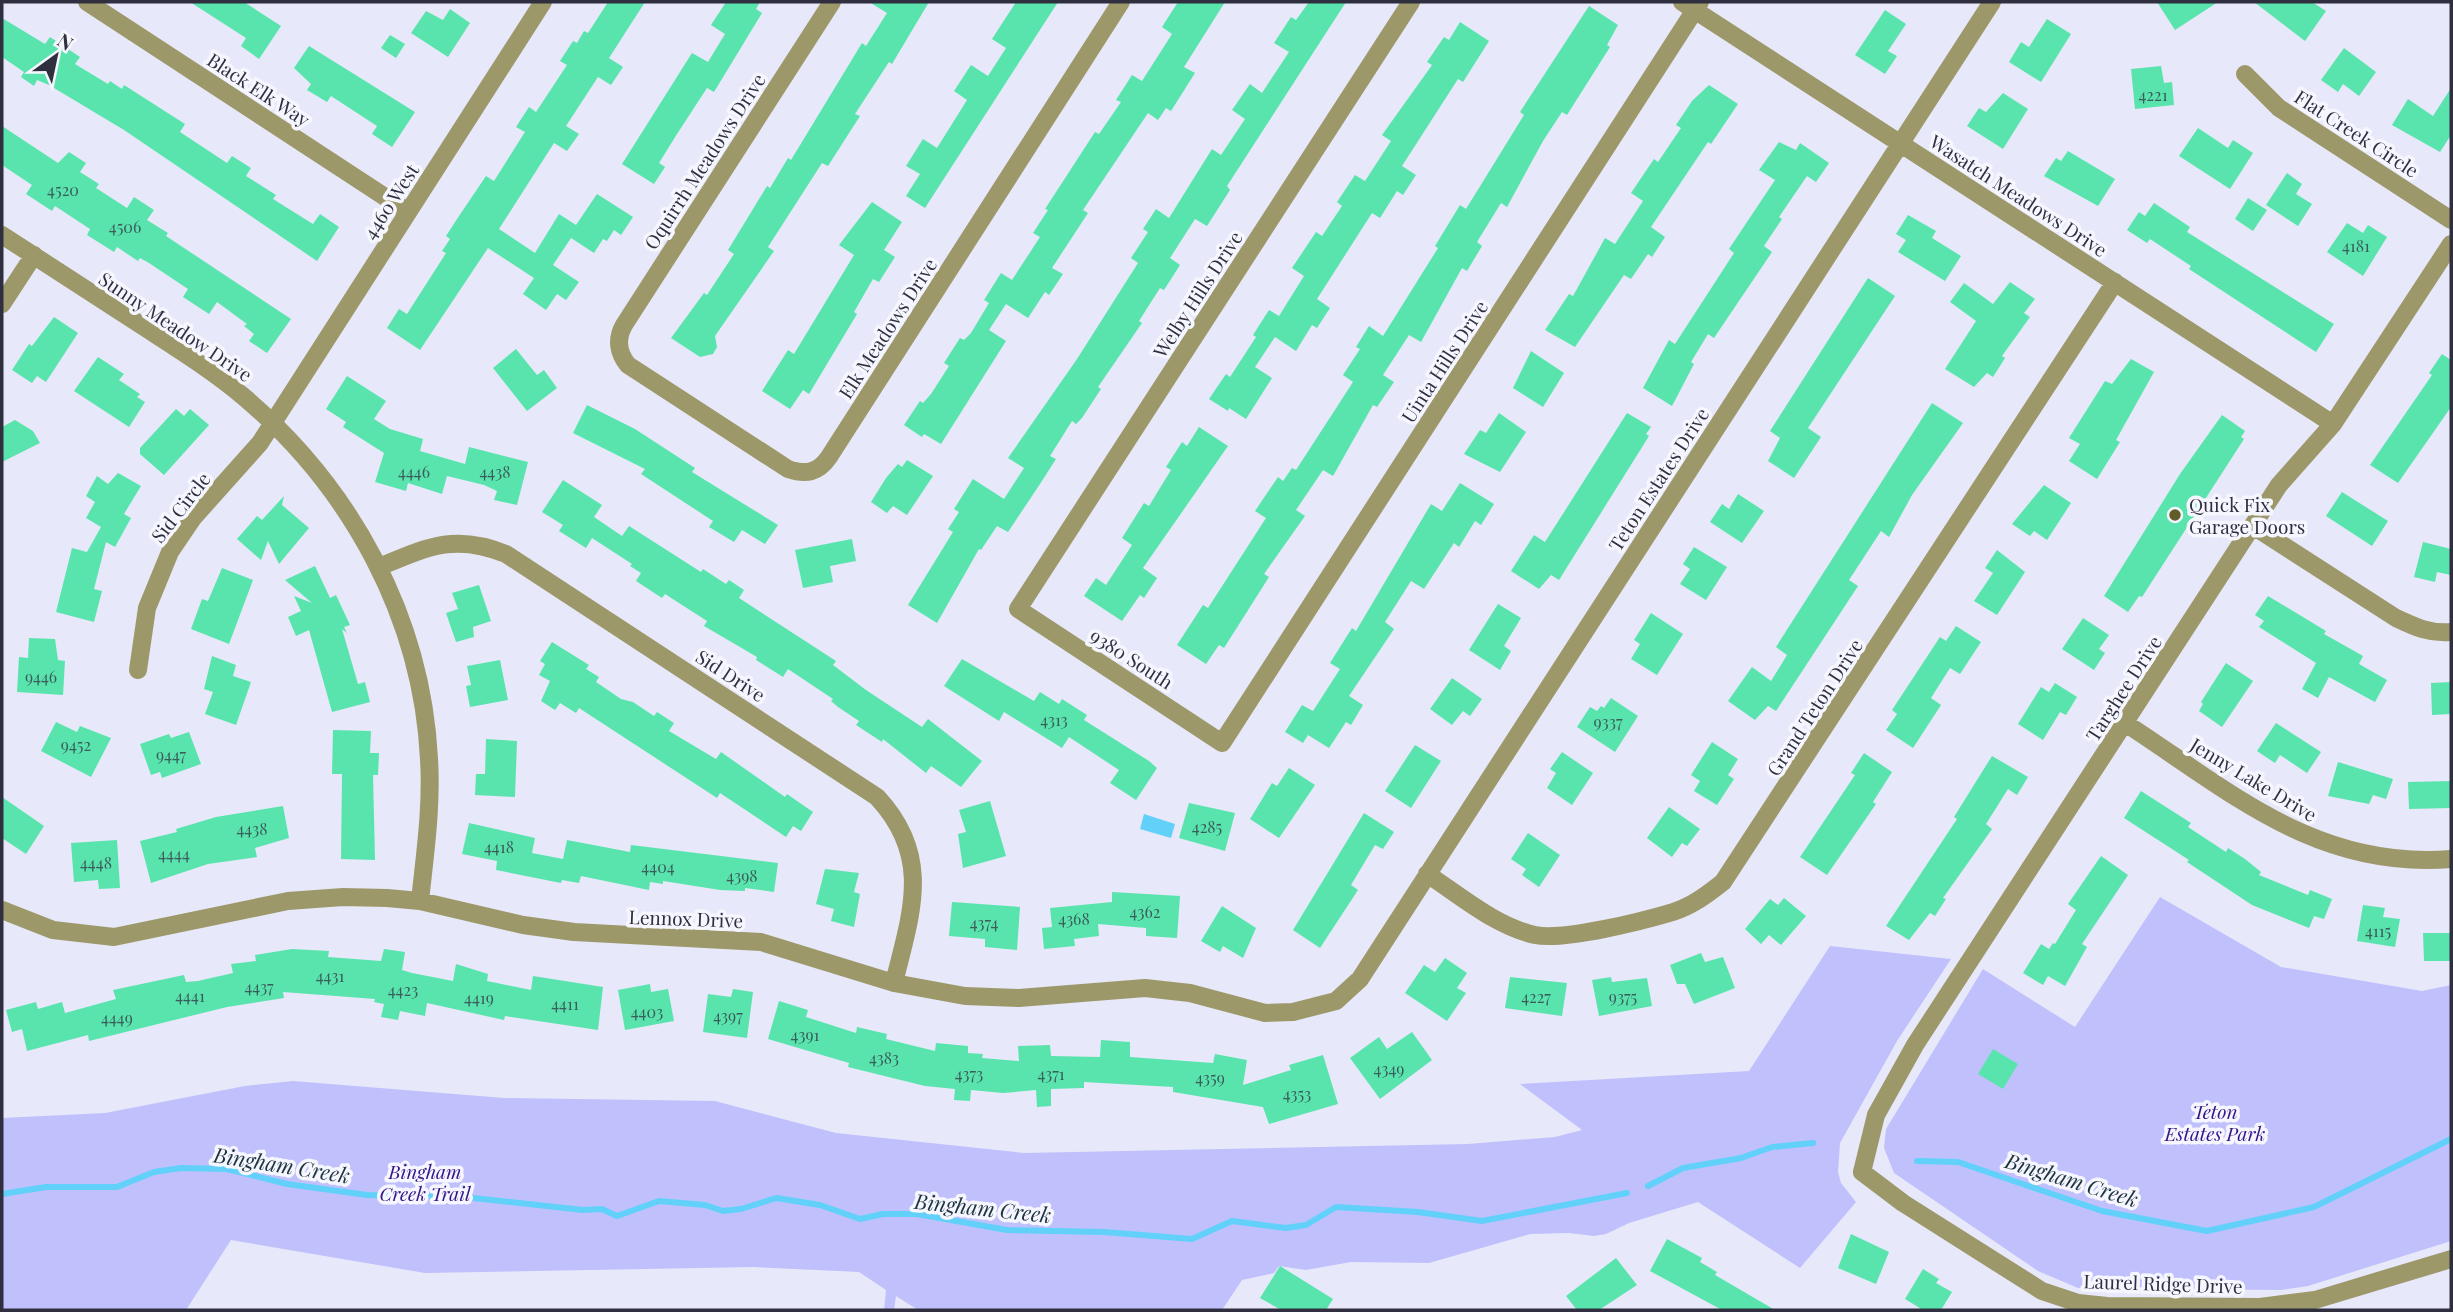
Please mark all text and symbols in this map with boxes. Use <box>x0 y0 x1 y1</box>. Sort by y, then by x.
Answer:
north arrow <box>21 21 91 91</box>
text: N <box>53 26 79 56</box>
street label: Black Elk Way <box>203 46 316 132</box>
street label: Oquirrh Meadows Drive <box>637 68 771 254</box>
street label: Flat Creek Circle <box>2290 83 2424 183</box>
house number: 4221 <box>2138 84 2168 105</box>
street label: Wasatch Meadows Drive <box>1925 127 2113 262</box>
street label: 4460 West <box>356 158 424 244</box>
house number: 4520 <box>47 179 79 200</box>
house number: 4506 <box>109 216 141 237</box>
street label: Welby Hills Drive <box>1146 226 1248 363</box>
house number: 4181 <box>2342 235 2370 256</box>
street label: Elk Meadows Drive <box>832 253 942 403</box>
street label: Sunny Meadow Drive <box>94 265 258 387</box>
street label: Uinta Hills Drive <box>1395 295 1493 427</box>
street label: Teton Estates Drive <box>1602 402 1714 556</box>
house number: 4446 <box>398 461 430 482</box>
house number: 4438 <box>479 461 511 482</box>
street label: Sid Circle <box>144 467 216 547</box>
place label: Quick Fix Garage Doors <box>2189 491 2305 539</box>
marker: Quick Fix Garage Doors <box>2167 507 2183 523</box>
street label: 9380 South <box>1086 622 1178 694</box>
street label: Targhee Drive <box>2079 630 2167 746</box>
street label: Grand Teton Drive <box>1760 634 1868 780</box>
street label: Sid Drive <box>691 643 771 707</box>
house number: 9446 <box>25 666 57 687</box>
house number: 4313 <box>1040 709 1068 730</box>
house number: 9337 <box>1593 711 1623 732</box>
street label: Jenny Lake Drive <box>2185 730 2322 827</box>
house number: 9452 <box>61 734 91 755</box>
house number: 9447 <box>156 744 187 765</box>
house number: 4285 <box>1192 816 1222 837</box>
house number: 4438 <box>236 818 268 839</box>
house number: 4418 <box>484 836 514 857</box>
house number: 4444 <box>158 843 190 864</box>
house number: 4448 <box>80 852 112 873</box>
house number: 4404 <box>641 856 675 877</box>
house number: 4398 <box>726 865 758 886</box>
house number: 4362 <box>1130 901 1160 922</box>
street label: Lennox Drive <box>628 903 744 933</box>
house number: 4368 <box>1058 908 1090 929</box>
house number: 4374 <box>970 912 998 933</box>
house number: 4115 <box>2365 920 2391 941</box>
house number: 4431 <box>316 965 344 986</box>
house number: 4437 <box>244 976 274 997</box>
house number: 4423 <box>388 979 418 1000</box>
house number: 4441 <box>175 985 205 1006</box>
house number: 4227 <box>1521 986 1551 1007</box>
house number: 9375 <box>1609 986 1637 1007</box>
house number: 4419 <box>464 987 494 1008</box>
house number: 4411 <box>551 993 579 1014</box>
house number: 4403 <box>631 1001 663 1022</box>
house number: 4397 <box>713 1005 743 1026</box>
house number: 4449 <box>101 1007 133 1028</box>
house number: 4391 <box>791 1024 820 1045</box>
house number: 4383 <box>869 1047 899 1068</box>
house number: 4349 <box>1374 1058 1404 1079</box>
house number: 4373 <box>955 1063 983 1084</box>
house number: 4371 <box>1037 1063 1065 1084</box>
house number: 4359 <box>1195 1067 1225 1088</box>
house number: 4353 <box>1283 1083 1311 1104</box>
park label: Teton Estates Park <box>2164 1098 2265 1146</box>
water label: Bingham Creek <box>211 1139 352 1189</box>
water label: Bingham Creek <box>2001 1145 2142 1212</box>
park label: Bingham Creek Trail <box>380 1158 471 1206</box>
water label: Bingham Creek <box>912 1186 1053 1228</box>
street label: Laurel Ridge Drive <box>2083 1267 2243 1299</box>

